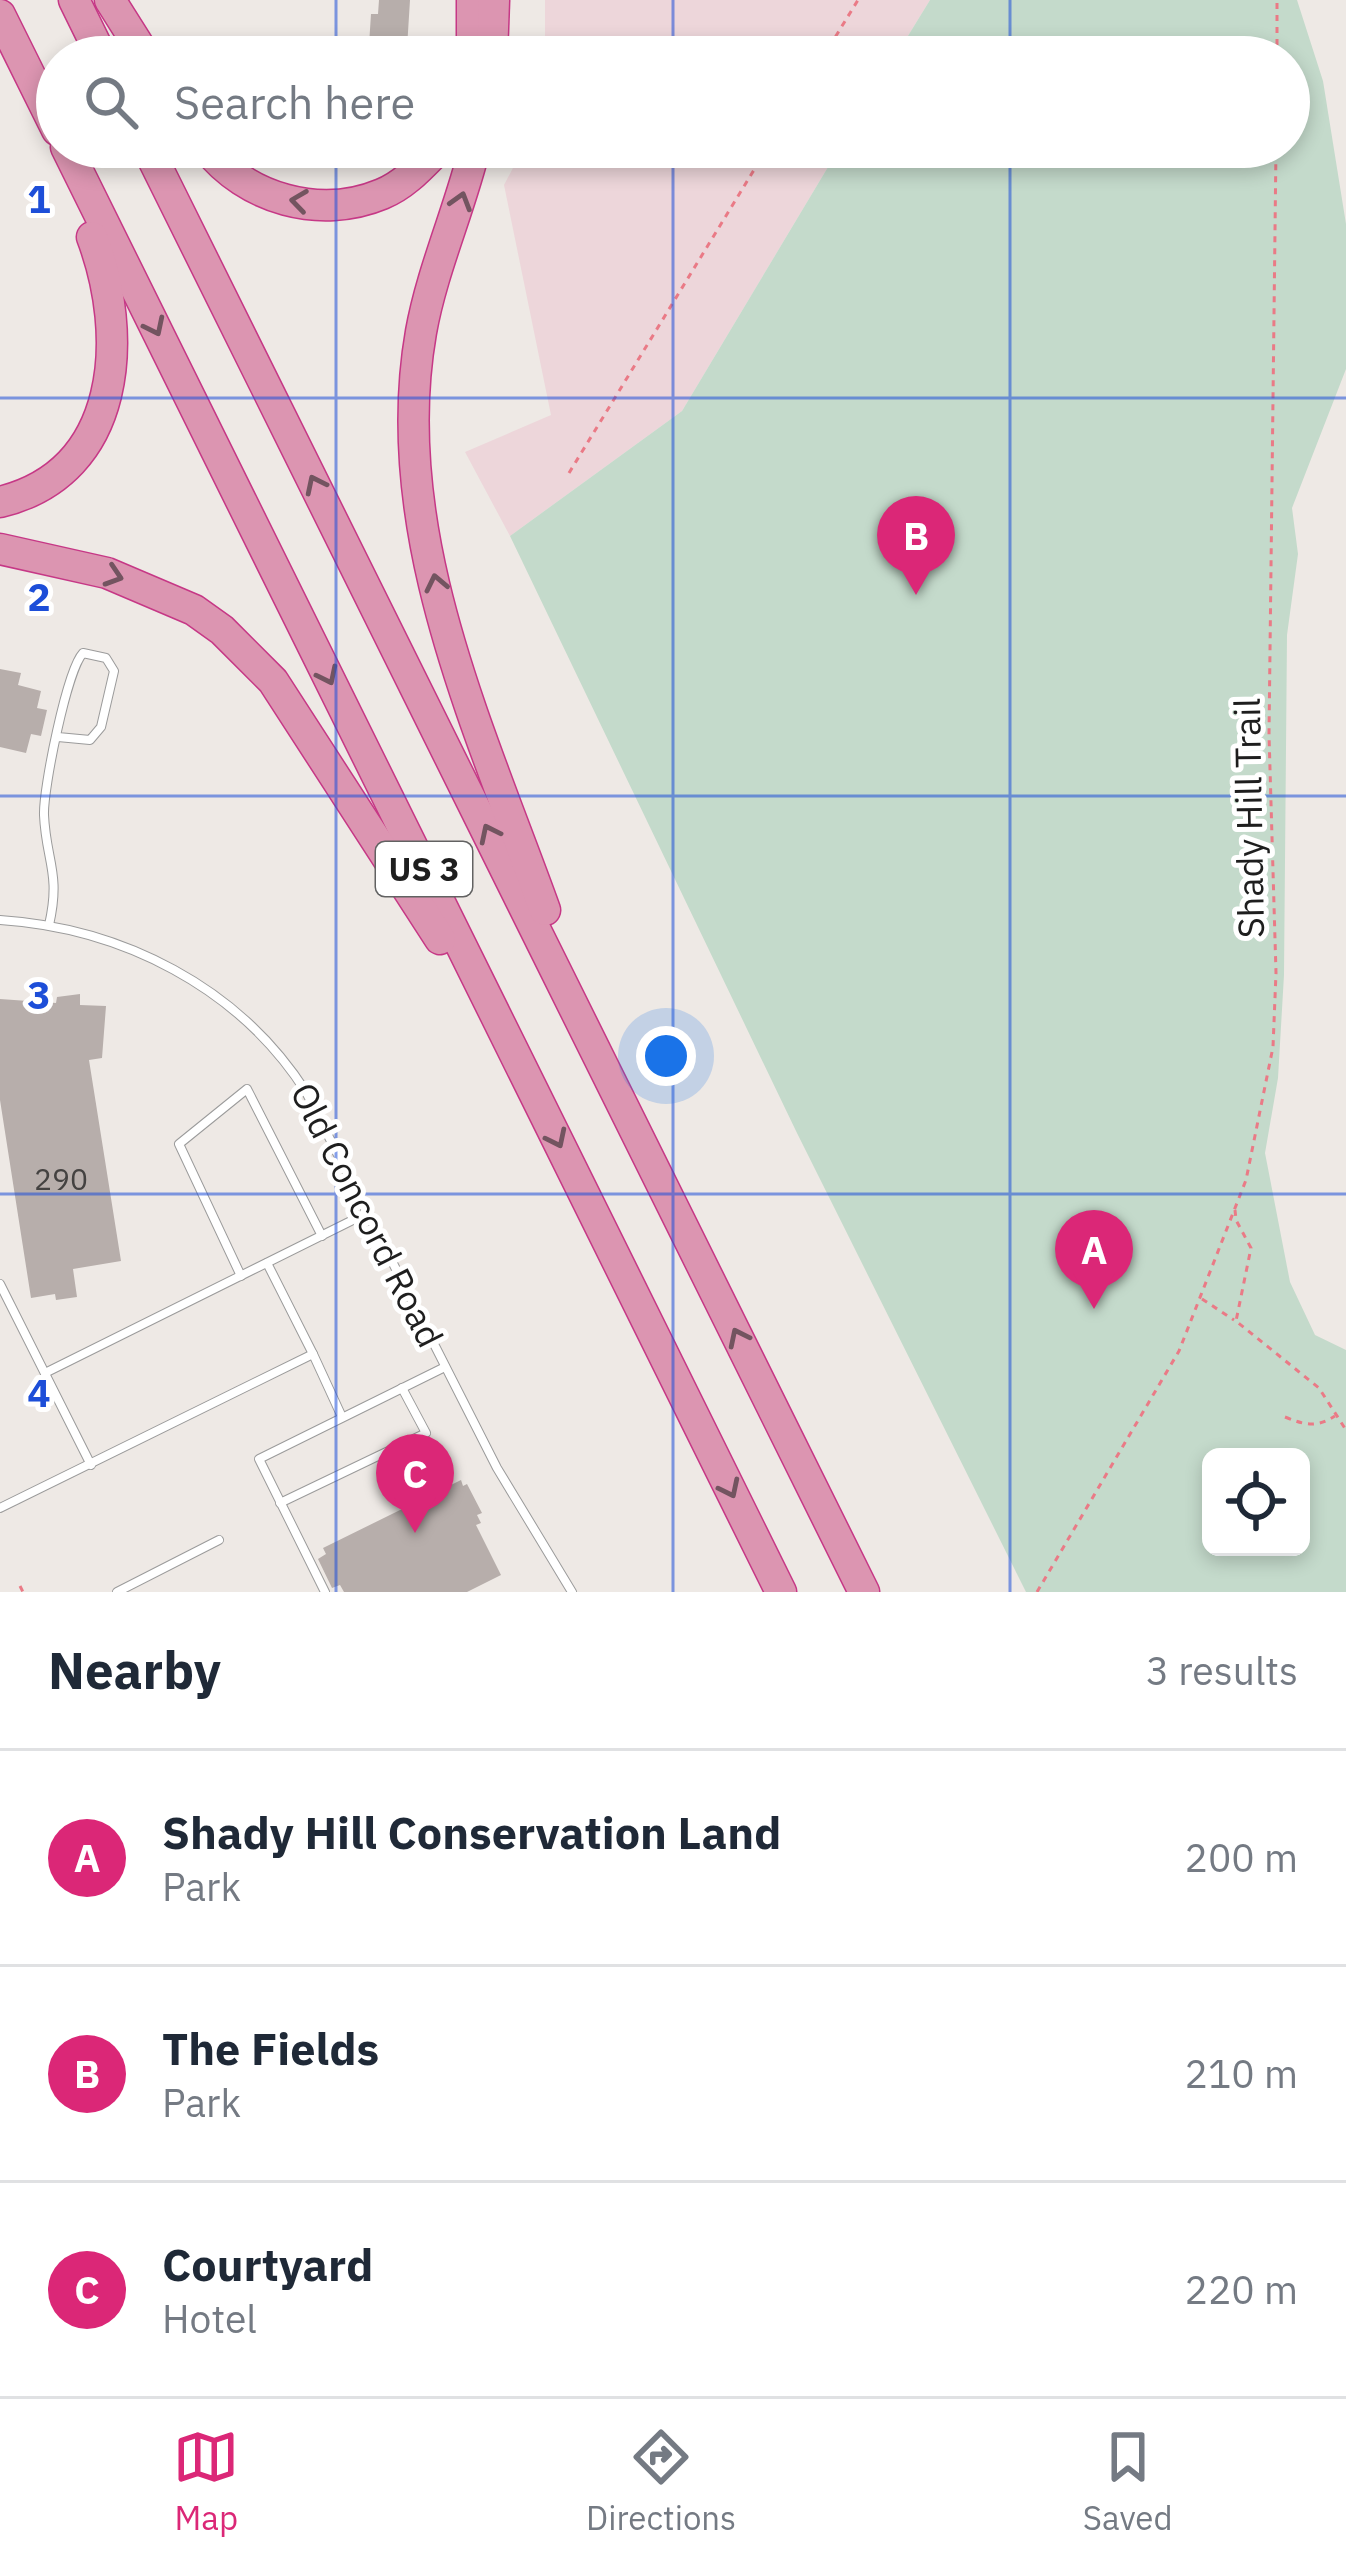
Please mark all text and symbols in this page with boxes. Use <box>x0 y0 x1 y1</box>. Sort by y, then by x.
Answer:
search box <box>36 36 1310 168</box>
icon: search <box>78 69 144 135</box>
text: Search here <box>174 73 415 131</box>
text: 1 <box>27 173 51 224</box>
one-way arrow <box>290 189 309 215</box>
one-way arrow <box>447 191 472 212</box>
one-way arrow <box>141 315 165 336</box>
one-way arrow <box>305 475 329 496</box>
pin: B <box>877 496 955 595</box>
one-way arrow <box>102 562 123 587</box>
text: 2 <box>27 571 51 622</box>
one-way arrow <box>424 573 449 593</box>
one-way arrow <box>314 664 337 686</box>
street label: Shady Hill Trail <box>1223 697 1274 939</box>
one-way arrow <box>479 824 503 845</box>
road number: US 3 <box>376 842 472 896</box>
text: 3 <box>27 969 51 1020</box>
your location <box>636 1026 696 1086</box>
street label: Old Concord Road <box>280 1075 454 1355</box>
one-way arrow <box>543 1127 566 1148</box>
house number: 290 <box>34 1159 88 1198</box>
pin: A <box>1055 1210 1133 1309</box>
one-way arrow <box>729 1327 752 1349</box>
text: 4 <box>27 1367 51 1418</box>
pin: C <box>376 1434 454 1533</box>
map controls <box>1202 1448 1310 1556</box>
button: locate <box>1202 1448 1310 1556</box>
one-way arrow <box>716 1476 739 1498</box>
text: Nearby <box>48 1637 221 1703</box>
text: 3 results <box>1146 1645 1298 1696</box>
text: Shady Hill Conservation Land <box>162 1803 781 1861</box>
text: A <box>74 1832 100 1883</box>
text: 200 m <box>1185 1832 1298 1883</box>
text: Park <box>162 1861 241 1912</box>
text: The Fields <box>162 2019 379 2077</box>
text: B <box>74 2048 100 2099</box>
text: 210 m <box>1185 2048 1298 2099</box>
text: Park <box>162 2077 241 2128</box>
text: Courtyard <box>162 2235 373 2293</box>
text: C <box>74 2264 100 2315</box>
text: 220 m <box>1185 2264 1298 2315</box>
text: Hotel <box>162 2293 257 2344</box>
tab: Map <box>173 2424 239 2539</box>
tab: Directions <box>586 2424 736 2539</box>
tab: Saved <box>1083 2424 1173 2539</box>

